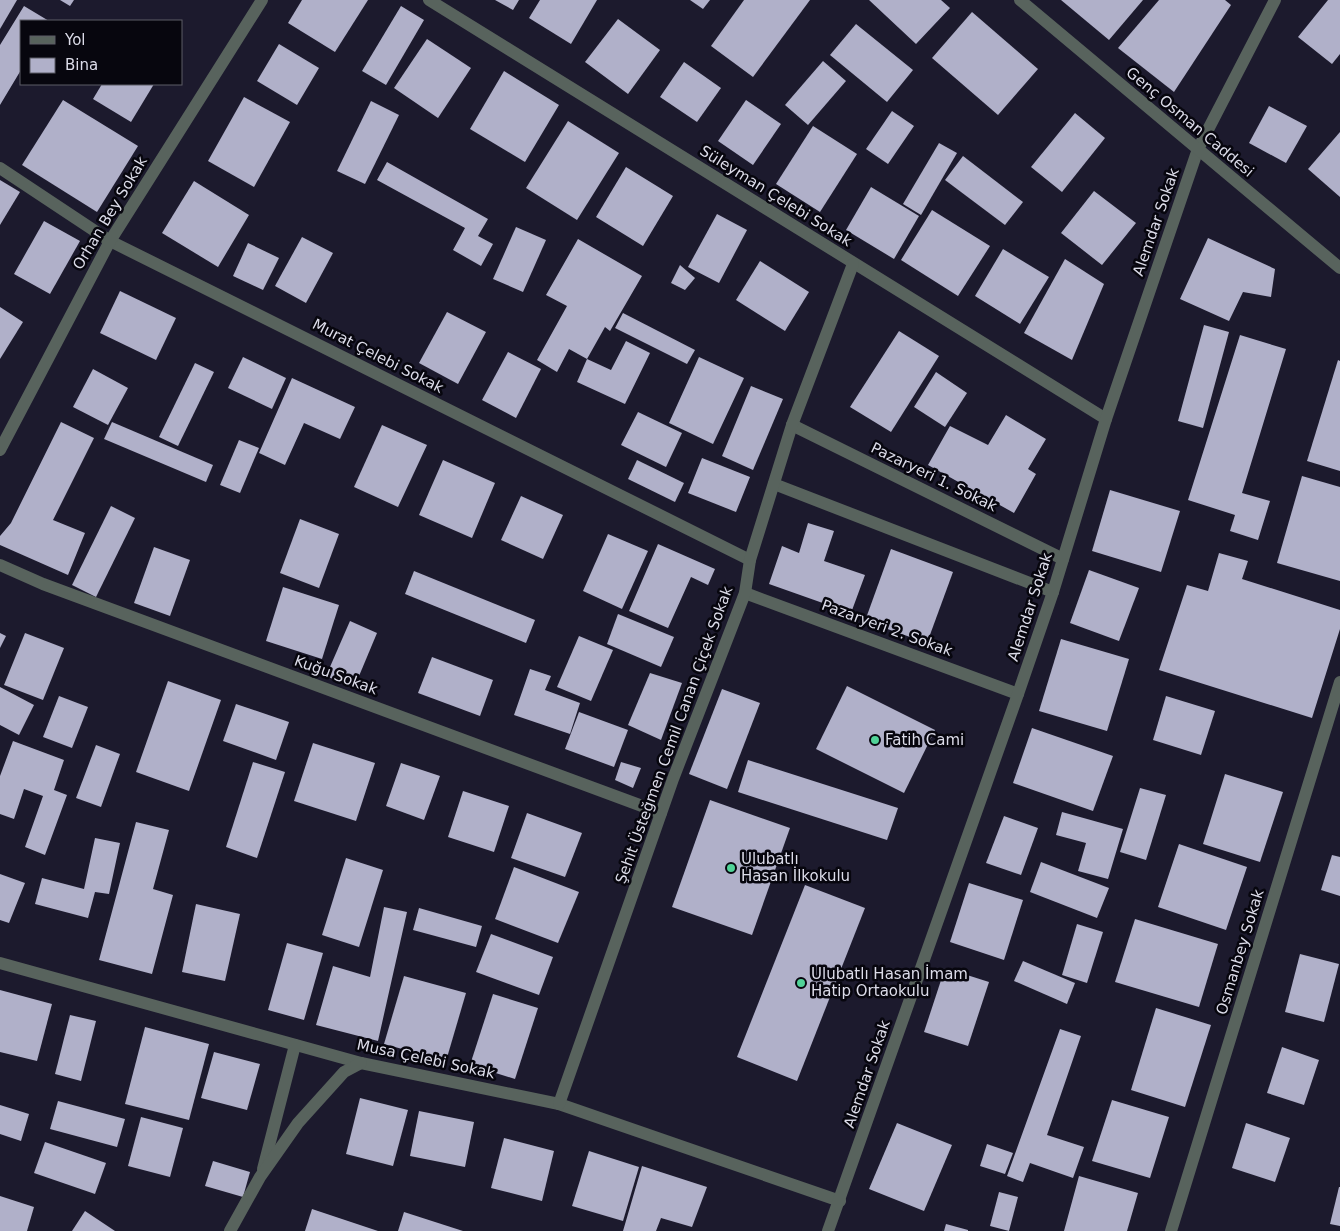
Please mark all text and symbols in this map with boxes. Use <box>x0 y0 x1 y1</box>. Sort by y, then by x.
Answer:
legend <box>20 20 182 85</box>
text: Yol <box>64 31 86 49</box>
text: Bina <box>65 56 98 74</box>
street label: Genç Osman Caddesi <box>1123 63 1257 181</box>
street label: Süleyman Çelebi Sokak <box>697 142 856 250</box>
street label: Orhan Bey Sokak <box>69 153 151 273</box>
street label: Alemdar Sokak <box>1129 165 1183 278</box>
street label: Murat Çelebi Sokak <box>309 315 447 397</box>
street label: Pazaryeri 1. Sokak <box>868 439 1000 515</box>
street label: Alemdar Sokak <box>1004 550 1056 663</box>
street label: Şehit Üsteğmen Cemil Canan Çiçek Sokak <box>611 583 736 886</box>
street label: Pazaryeri 2. Sokak <box>819 596 955 660</box>
street label: Kuğu Sokak <box>292 652 380 699</box>
place label: Fatih Cami <box>885 731 964 749</box>
marker: Fatih Cami <box>869 734 881 746</box>
place label: Ulubatlı Hasan İlkokulu <box>741 850 850 885</box>
marker: Ulubatlı Hasan İlkokulu <box>725 862 737 874</box>
street label: Osmanbey Sokak <box>1212 887 1268 1017</box>
place label: Ulubatlı Hasan İmam Hatip Ortaokulu <box>811 964 968 1000</box>
marker: Ulubatlı Hasan İmam Hatip Ortaokulu <box>795 977 807 989</box>
street label: Alemdar Sokak <box>840 1017 894 1130</box>
street label: Musa Çelebi Sokak <box>355 1036 497 1083</box>

